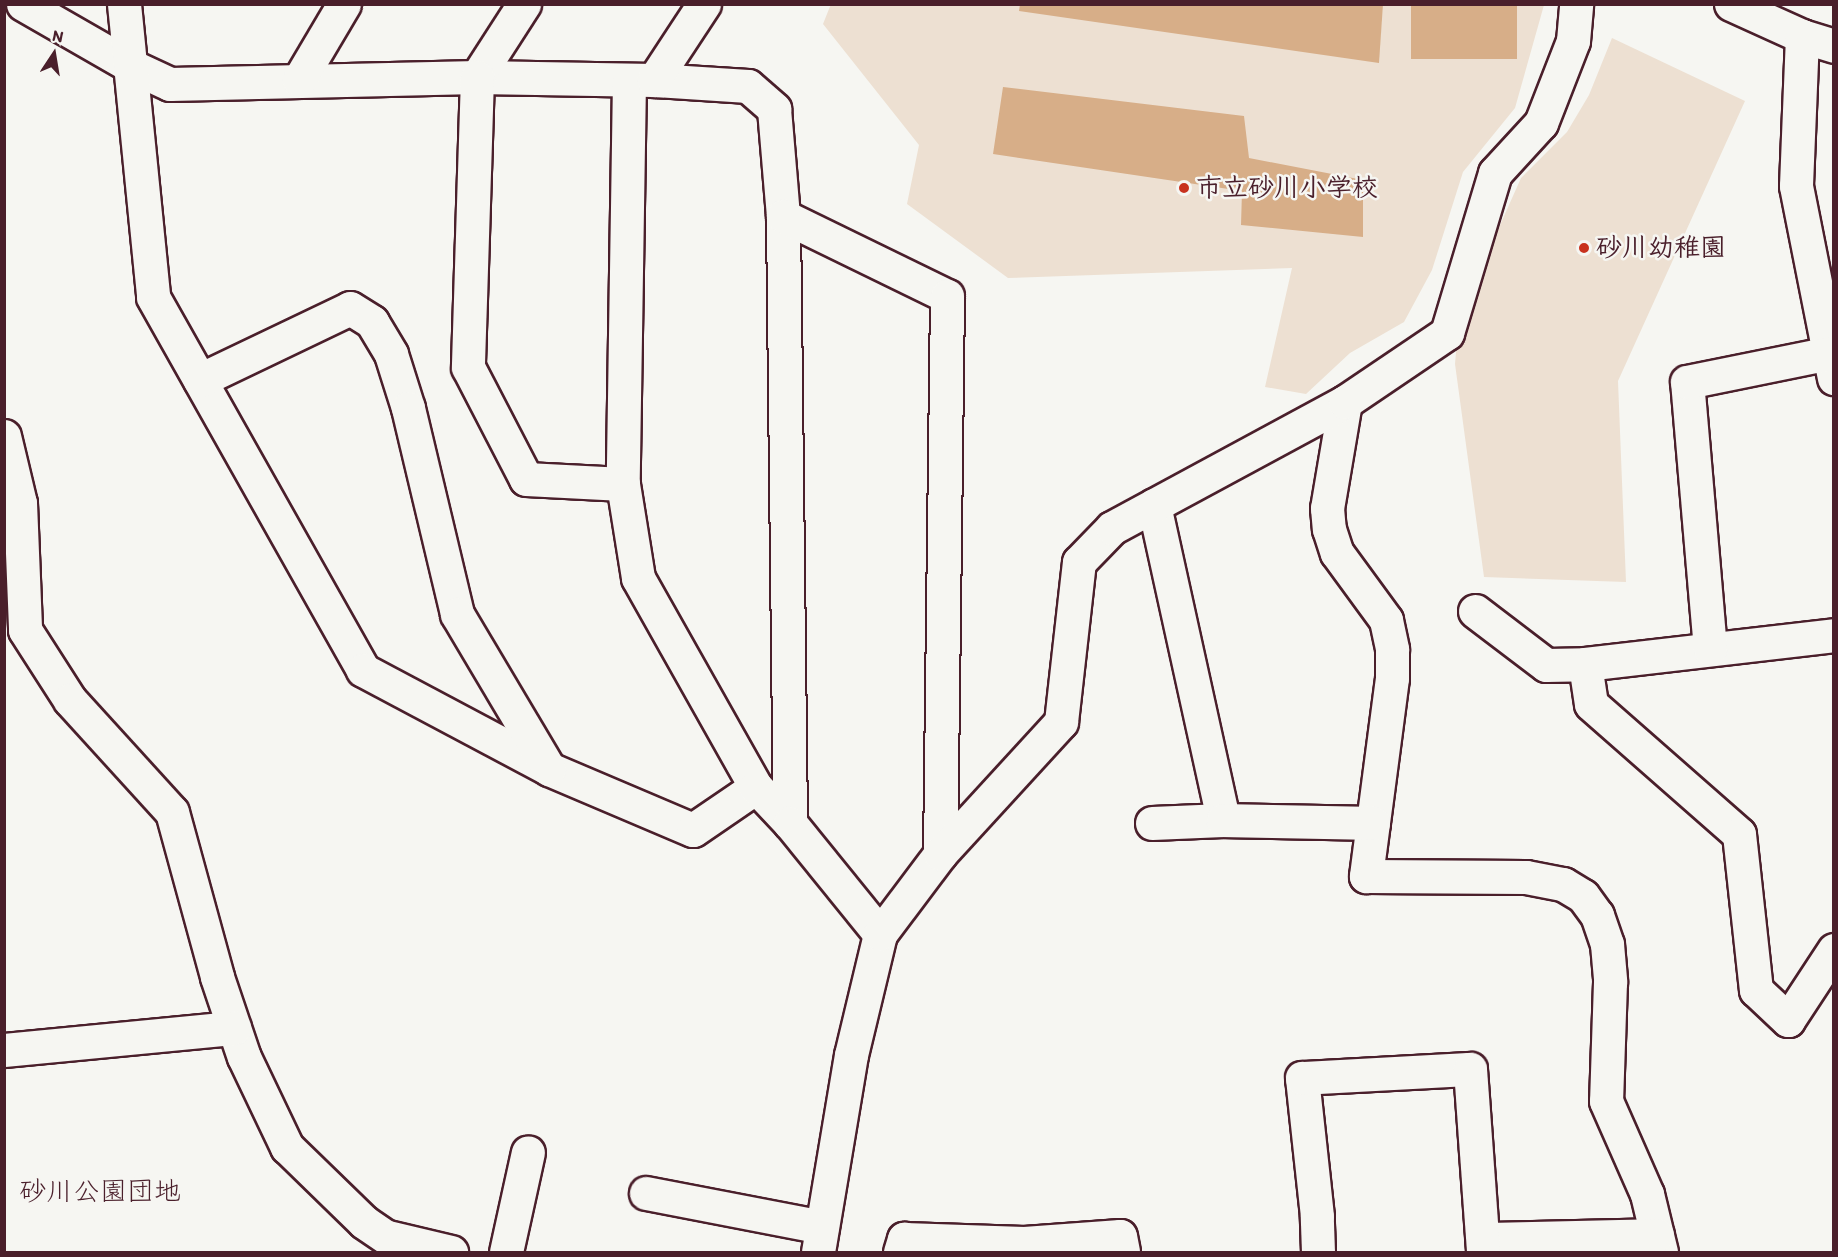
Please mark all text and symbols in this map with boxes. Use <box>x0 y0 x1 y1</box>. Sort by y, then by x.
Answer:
north arrow <box>24 24 84 84</box>
text: N <box>51 25 65 46</box>
place label: 市立砂川小学校 <box>1196 172 1378 204</box>
marker: 市立砂川小学校 <box>1177 181 1191 195</box>
place label: 砂川幼稚園 <box>1596 232 1726 264</box>
marker: 砂川幼稚園 <box>1577 241 1591 255</box>
district label: 砂川公園団地 <box>19 1175 181 1207</box>

